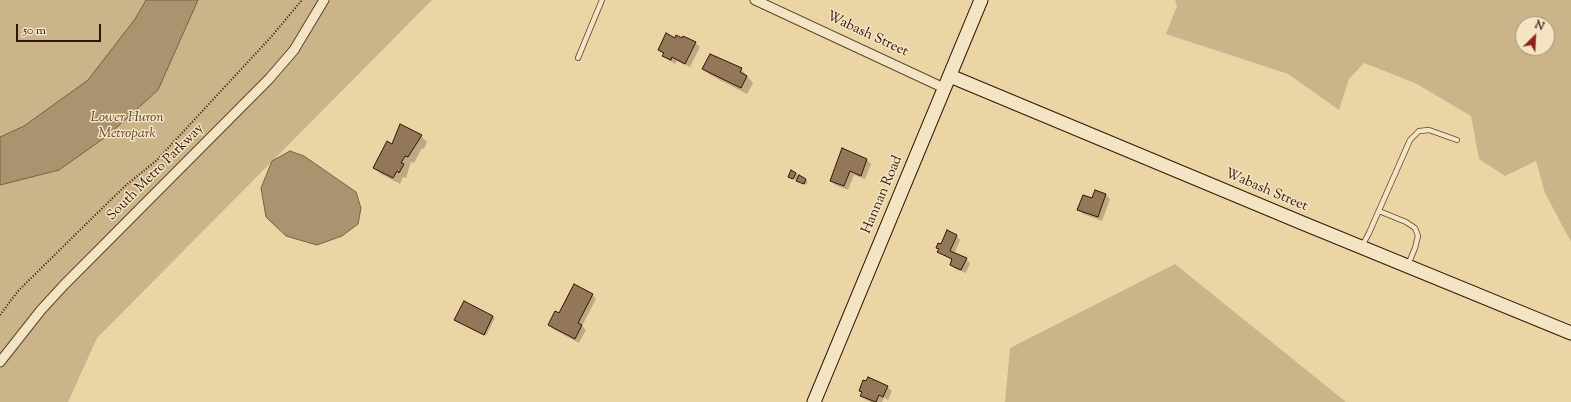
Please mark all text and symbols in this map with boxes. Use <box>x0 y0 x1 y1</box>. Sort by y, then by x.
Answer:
street label: Wabash Street <box>824 9 910 61</box>
scale bar <box>18 16 103 42</box>
north arrow <box>1515 16 1555 56</box>
text: N <box>1532 17 1547 35</box>
text: 50 m <box>23 22 46 40</box>
park label: Lower Huron Metropark <box>90 111 164 144</box>
street label: South Metro Parkway <box>104 121 208 225</box>
street label: Hannan Road <box>859 153 907 237</box>
street label: Wabash Street <box>1222 166 1310 216</box>

